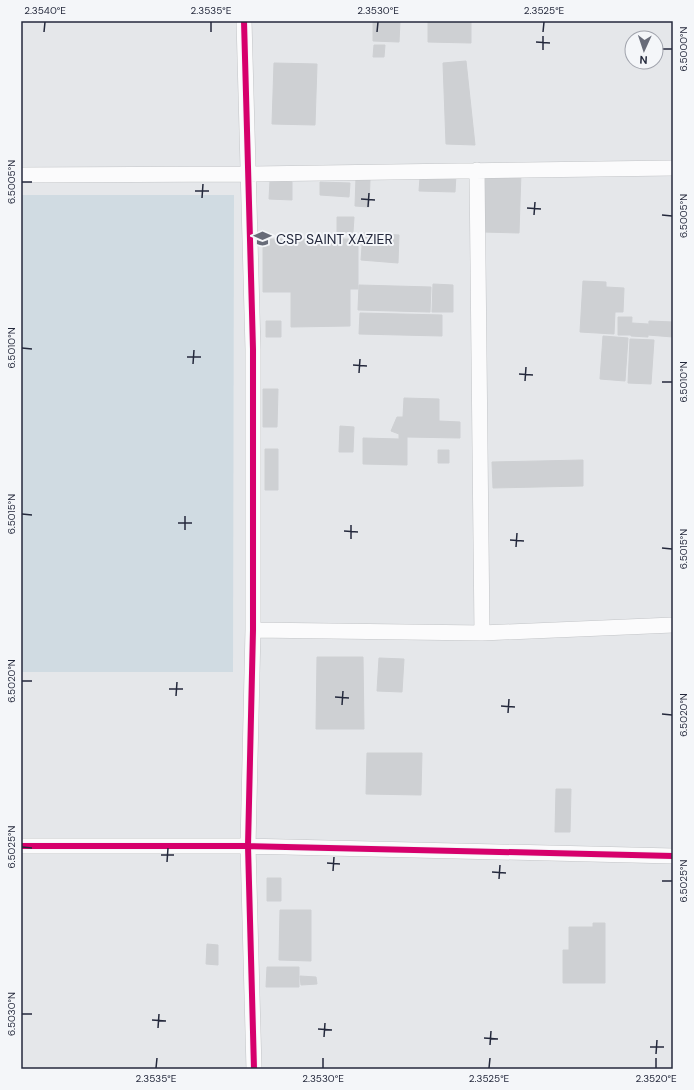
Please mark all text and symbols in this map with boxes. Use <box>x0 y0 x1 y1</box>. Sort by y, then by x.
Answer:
text: 2.3540°E <box>24 4 66 17</box>
text: 2.3535°E <box>191 4 232 17</box>
text: 2.3530°E <box>357 4 399 17</box>
text: 2.3525°E <box>524 4 565 17</box>
text: 6.5000°N <box>677 27 690 71</box>
north arrow <box>624 30 664 70</box>
text: N <box>639 53 648 67</box>
text: 6.5005°N <box>5 160 18 204</box>
text: 6.5005°N <box>677 194 690 238</box>
school or university icon: CSP SAINT XAZIER <box>253 229 273 249</box>
place label: CSP SAINT XAZIER <box>276 230 393 248</box>
text: 6.5010°N <box>5 327 18 369</box>
text: 6.5010°N <box>677 361 690 403</box>
text: 6.5015°N <box>5 494 18 534</box>
text: 6.5015°N <box>677 529 690 569</box>
text: 6.5020°N <box>5 659 18 703</box>
text: 6.5020°N <box>677 693 690 737</box>
text: 6.5025°N <box>5 825 18 868</box>
text: 6.5025°N <box>677 859 690 902</box>
text: 6.5030°N <box>5 992 18 1036</box>
text: 2.3535°E <box>136 1072 177 1085</box>
text: 2.3530°E <box>302 1072 344 1085</box>
text: 2.3525°E <box>469 1072 510 1085</box>
text: 2.3520°E <box>635 1072 677 1085</box>

